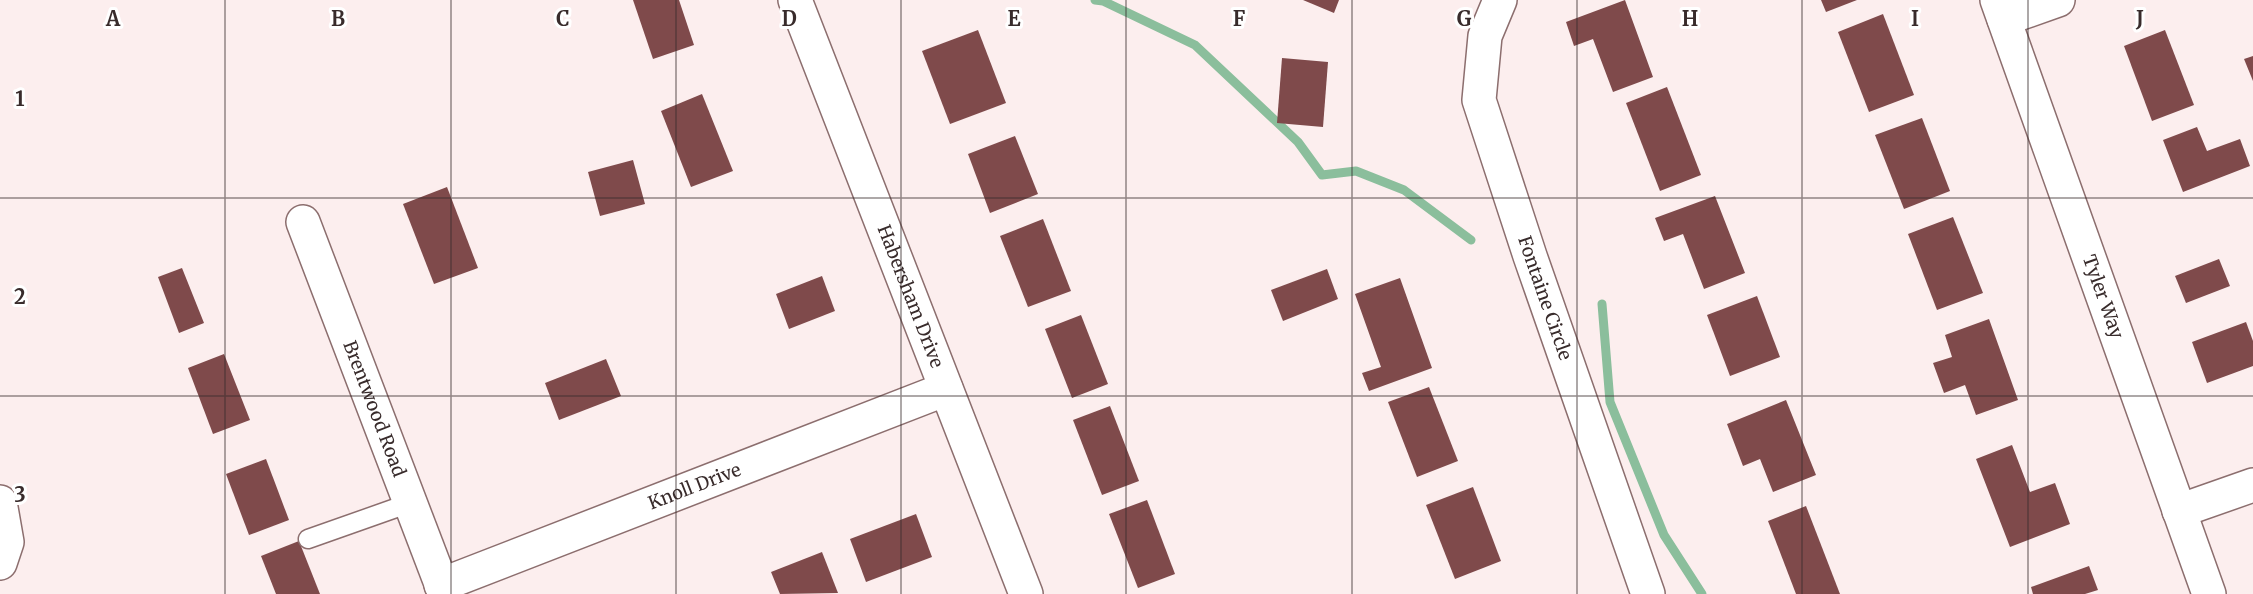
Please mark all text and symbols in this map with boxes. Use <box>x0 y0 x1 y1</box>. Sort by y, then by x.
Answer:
text: A <box>105 6 121 31</box>
text: B <box>331 6 345 31</box>
text: C <box>556 6 570 31</box>
text: D <box>781 6 797 31</box>
text: E <box>1007 6 1021 31</box>
text: F <box>1233 6 1246 31</box>
text: G <box>1457 6 1472 31</box>
text: H <box>1682 6 1698 31</box>
text: I <box>1911 6 1919 31</box>
text: J <box>2135 6 2144 31</box>
text: 1 <box>15 86 25 111</box>
street label: Habersham Drive <box>873 221 949 371</box>
street label: Fontaine Circle <box>1513 233 1577 363</box>
street label: Tyler Way <box>2078 252 2129 342</box>
text: 2 <box>14 284 26 309</box>
street label: Brentwood Road <box>338 337 411 480</box>
street label: Knoll Drive <box>645 458 744 514</box>
text: 3 <box>14 482 26 507</box>

